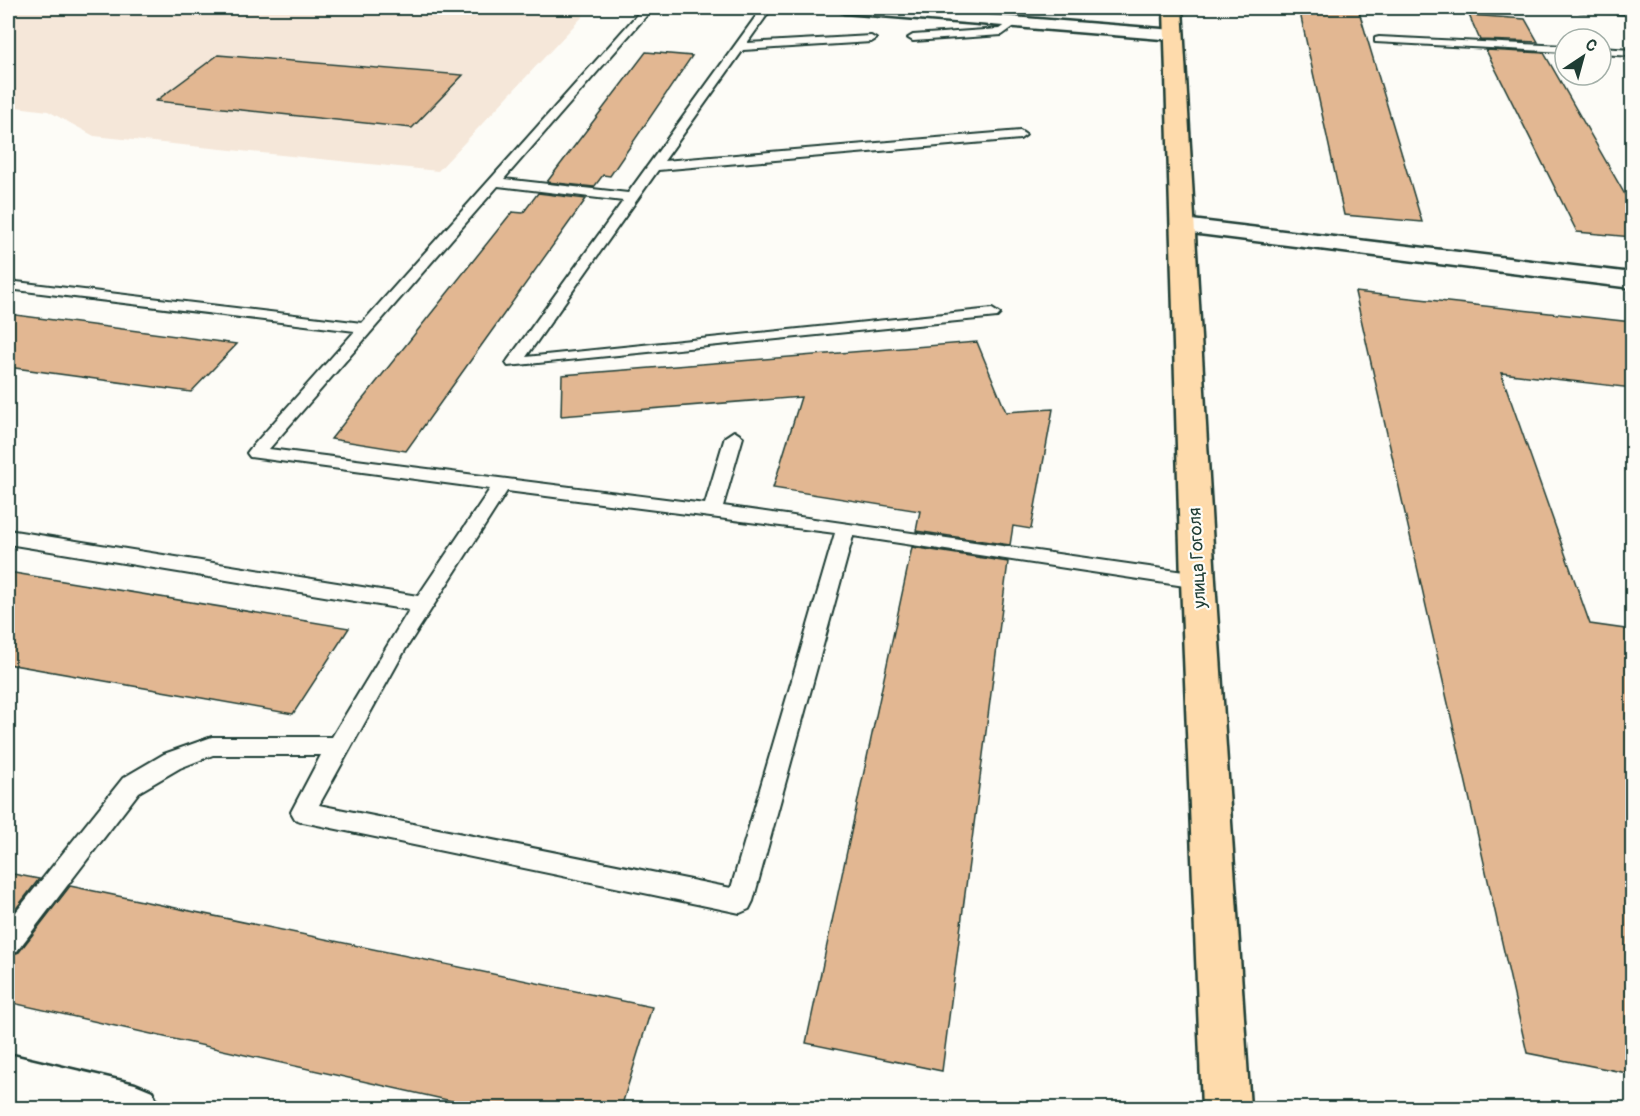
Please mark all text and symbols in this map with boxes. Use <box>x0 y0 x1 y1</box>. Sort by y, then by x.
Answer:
north arrow <box>1553 27 1613 87</box>
text: С <box>1581 35 1601 57</box>
street label: улица Гоголя <box>1183 507 1212 610</box>

